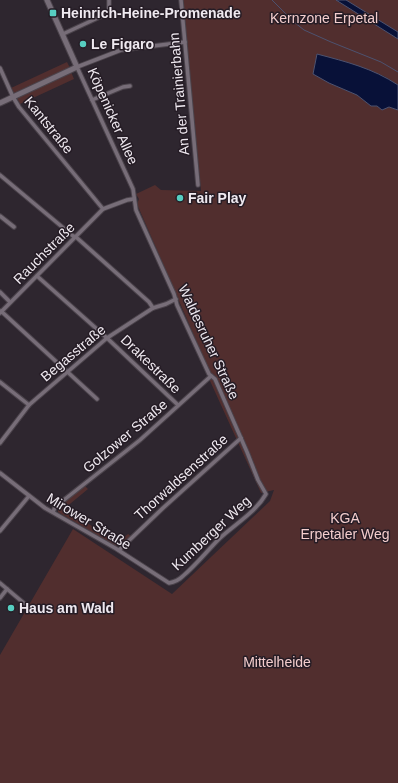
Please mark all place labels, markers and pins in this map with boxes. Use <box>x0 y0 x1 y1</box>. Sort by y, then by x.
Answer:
place label: Heinrich-Heine-Promenade <box>61 5 241 21</box>
marker: Heinrich-Heine-Promenade <box>48 8 58 18</box>
place label: Le Figaro <box>91 36 154 52</box>
marker: Le Figaro <box>78 39 88 49</box>
place label: Fair Play <box>188 190 247 206</box>
marker: Fair Play <box>175 193 185 203</box>
place label: Haus am Wald <box>19 600 114 616</box>
marker: Haus am Wald <box>6 603 16 613</box>

